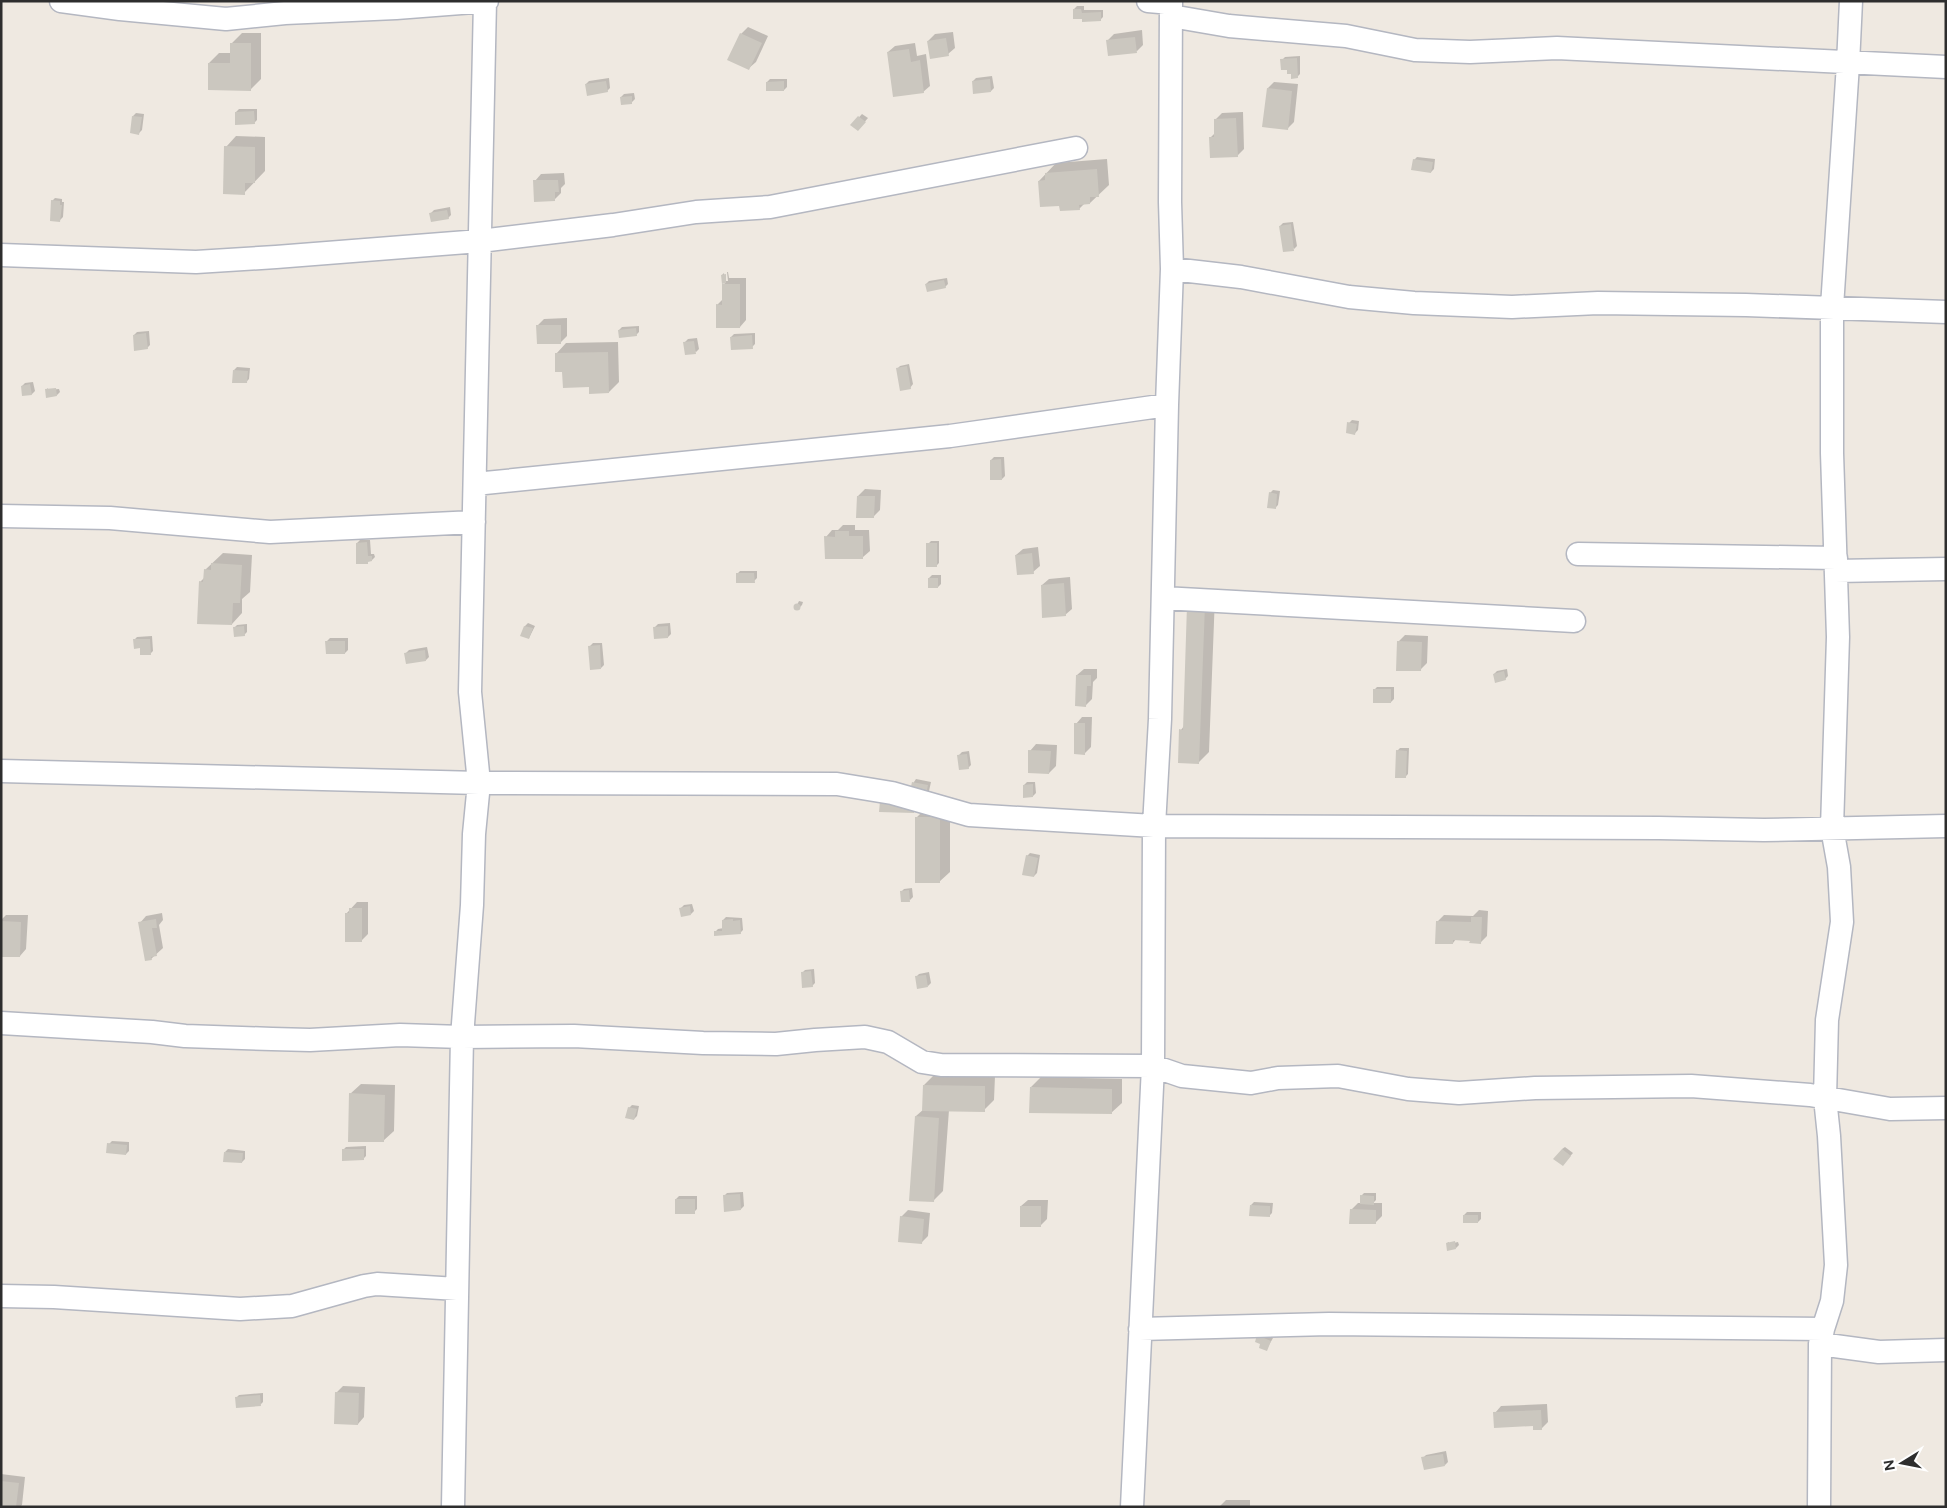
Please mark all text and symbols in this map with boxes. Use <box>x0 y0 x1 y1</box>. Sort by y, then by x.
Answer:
north arrow <box>1877 1438 1927 1488</box>
text: N <box>1880 1458 1899 1472</box>

